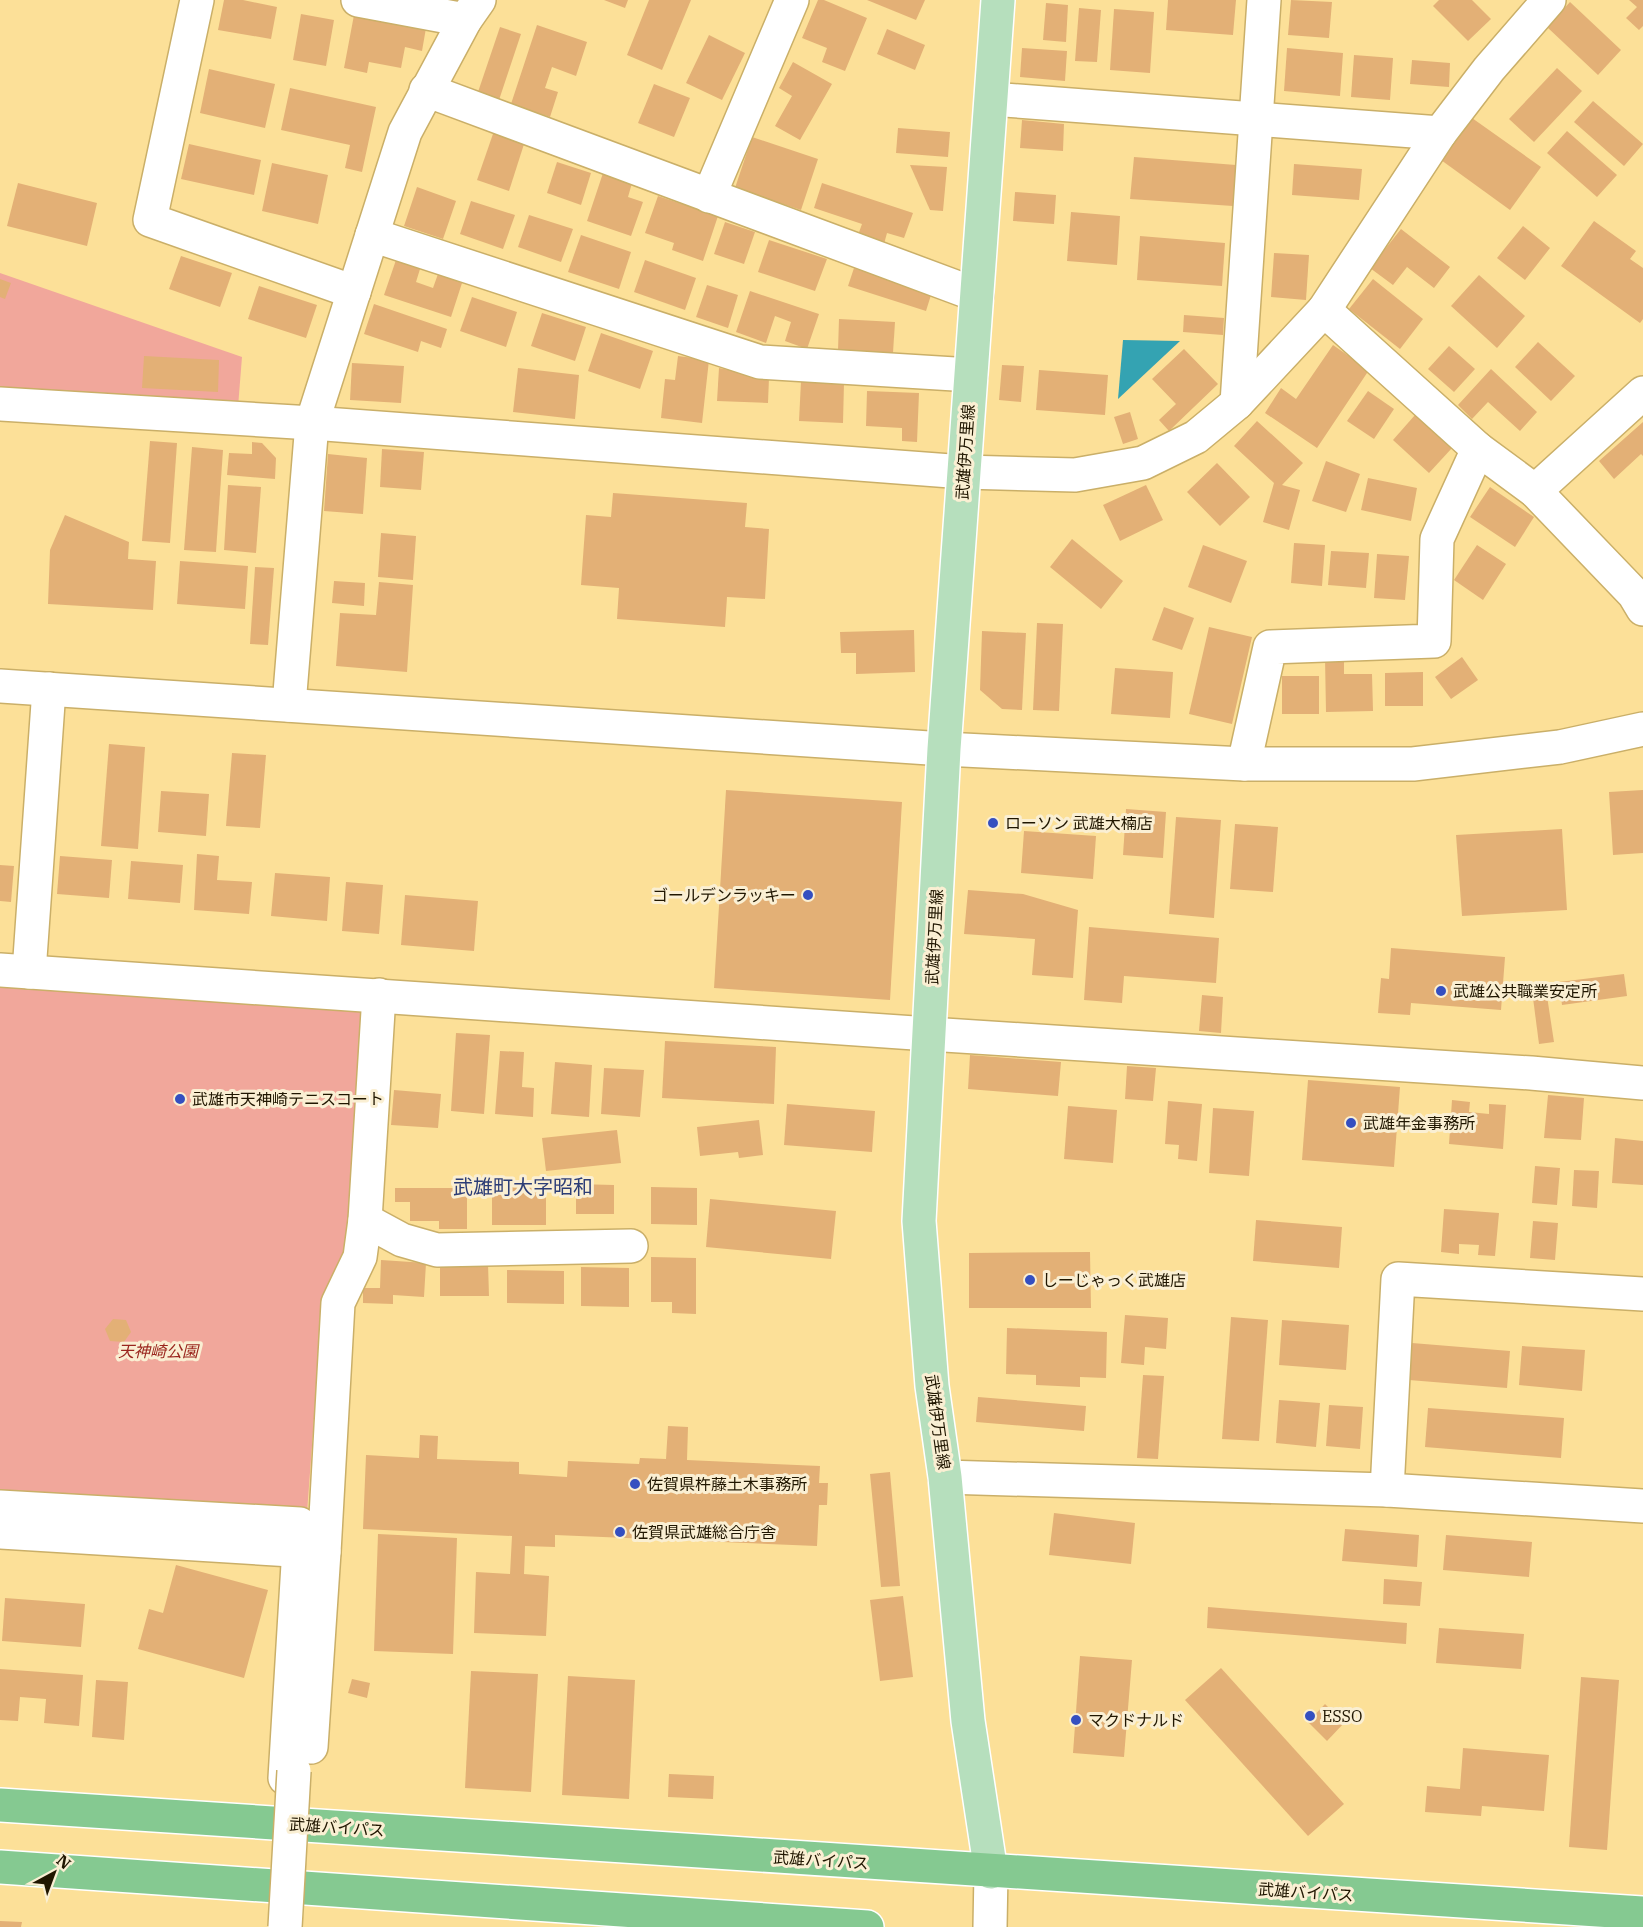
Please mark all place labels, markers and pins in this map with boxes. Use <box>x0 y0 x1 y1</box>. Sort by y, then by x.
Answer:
place label: ローソン 武雄大楠店 <box>1005 813 1153 833</box>
marker: ローソン 武雄大楠店 <box>986 816 1000 830</box>
place label: ゴールデンラッキー <box>652 885 796 905</box>
marker: ゴールデンラッキー <box>801 888 815 902</box>
place label: 武雄公共職業安定所 <box>1453 981 1597 1001</box>
marker: 武雄公共職業安定所 <box>1434 984 1448 998</box>
place label: 武雄市天神崎テニスコート <box>192 1089 384 1109</box>
marker: 武雄市天神崎テニスコート <box>173 1092 187 1106</box>
place label: 武雄年金事務所 <box>1363 1113 1475 1133</box>
marker: 武雄年金事務所 <box>1344 1116 1358 1130</box>
place label: しーじゃっく武雄店 <box>1042 1270 1186 1290</box>
marker: しーじゃっく武雄店 <box>1023 1273 1037 1287</box>
place label: 佐賀県杵藤土木事務所 <box>647 1474 807 1494</box>
marker: 佐賀県杵藤土木事務所 <box>628 1477 642 1491</box>
place label: 佐賀県武雄総合庁舎 <box>632 1522 776 1542</box>
marker: 佐賀県武雄総合庁舎 <box>613 1525 627 1539</box>
place label: ESSO <box>1322 1706 1362 1726</box>
marker: ESSO <box>1303 1709 1317 1723</box>
place label: マクドナルド <box>1088 1710 1184 1730</box>
marker: マクドナルド <box>1069 1713 1083 1727</box>

